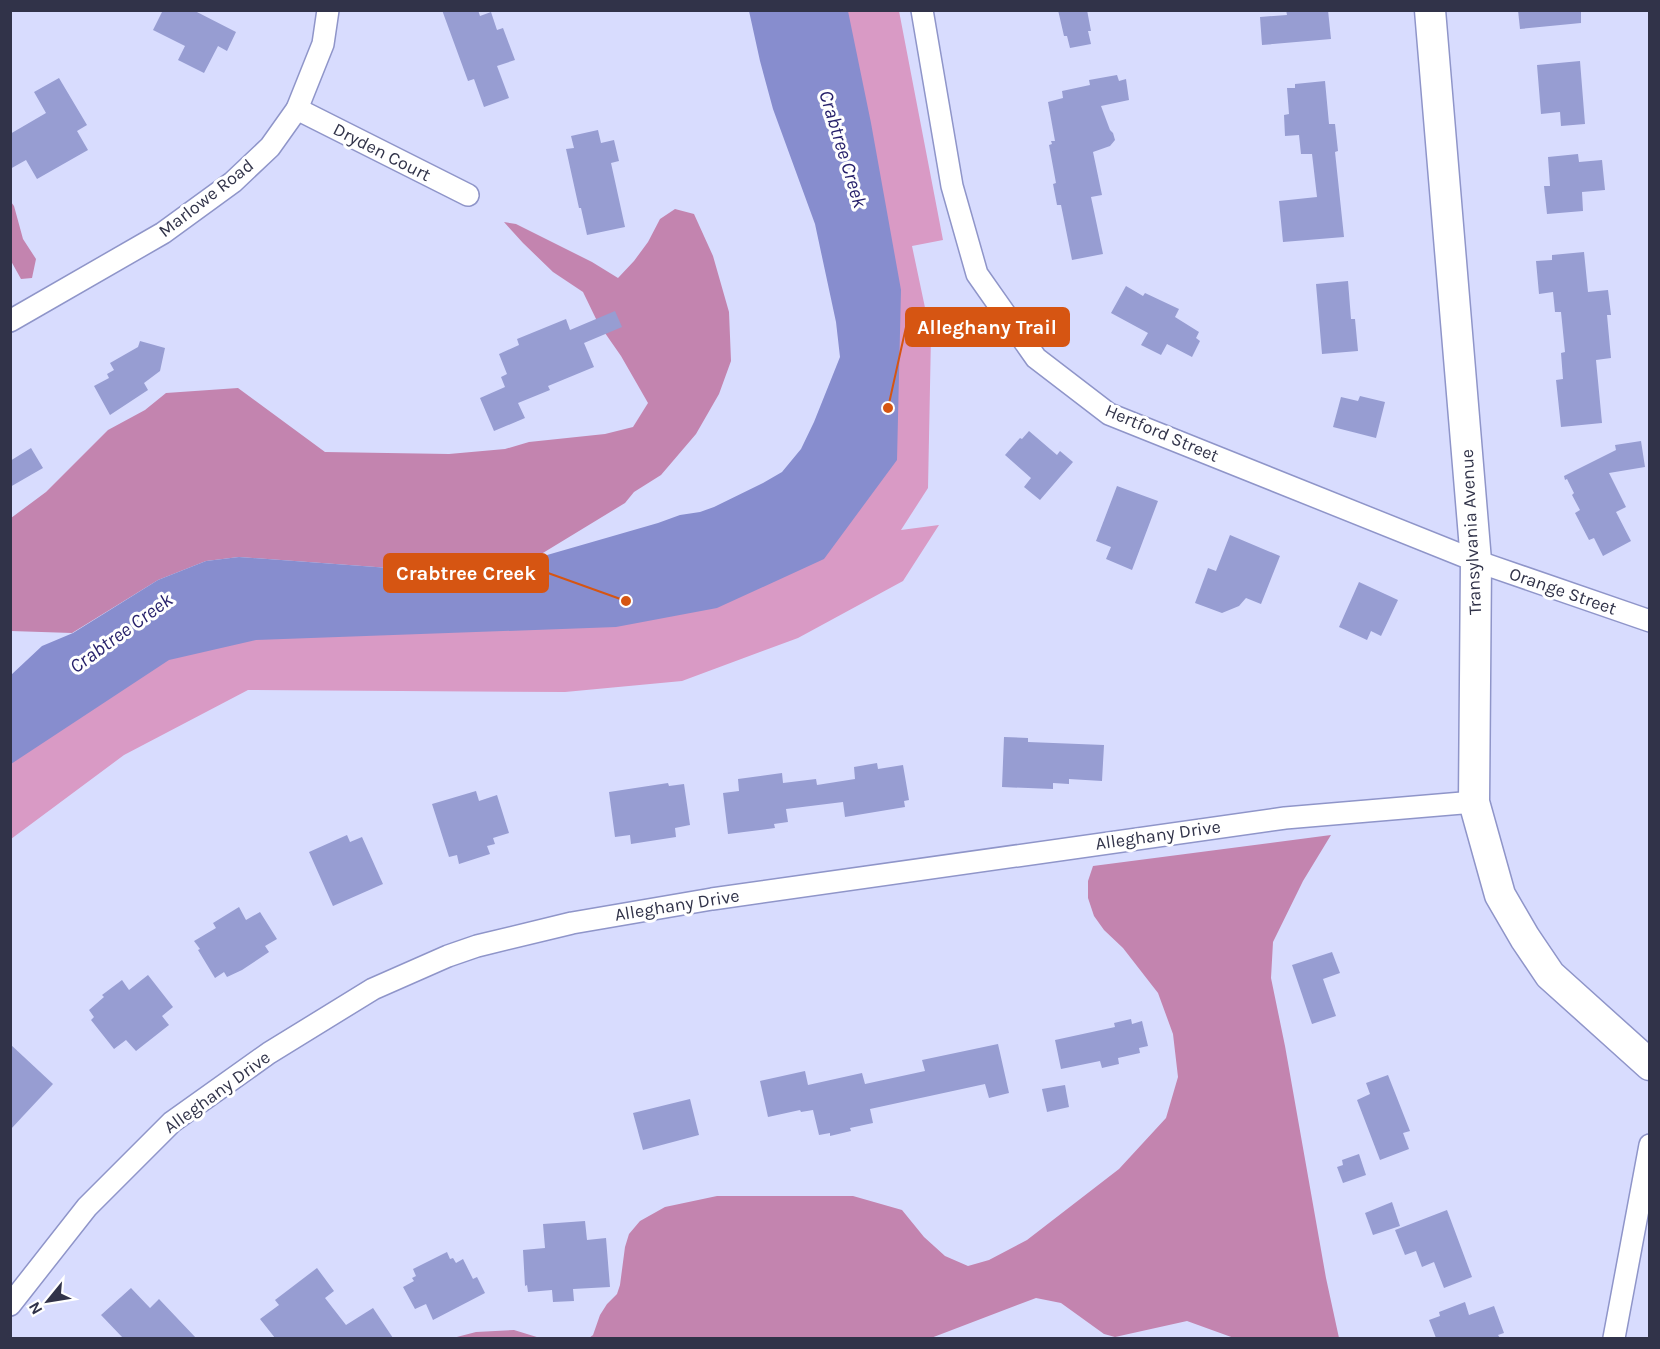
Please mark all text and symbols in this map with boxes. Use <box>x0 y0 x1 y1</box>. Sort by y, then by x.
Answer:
water label: Crabtree Creek <box>814 88 872 211</box>
street label: Dryden Court <box>329 118 435 186</box>
street label: Marlowe Road <box>154 154 258 242</box>
callout: Alleghany Trail <box>906 308 1069 346</box>
text: Alleghany Trail <box>917 316 1057 339</box>
street label: Hertford Street <box>1102 399 1222 467</box>
street label: Transylvania Avenue <box>1456 448 1486 616</box>
callout: Crabtree Creek <box>384 554 548 592</box>
text: Crabtree Creek <box>396 562 536 585</box>
street label: Orange Street <box>1506 562 1620 620</box>
water label: Crabtree Creek <box>65 587 178 678</box>
street label: Alleghany Drive <box>1094 815 1222 855</box>
street label: Alleghany Drive <box>613 884 741 926</box>
street label: Alleghany Drive <box>160 1046 274 1138</box>
north arrow <box>18 1271 78 1331</box>
text: N <box>24 1299 47 1318</box>

